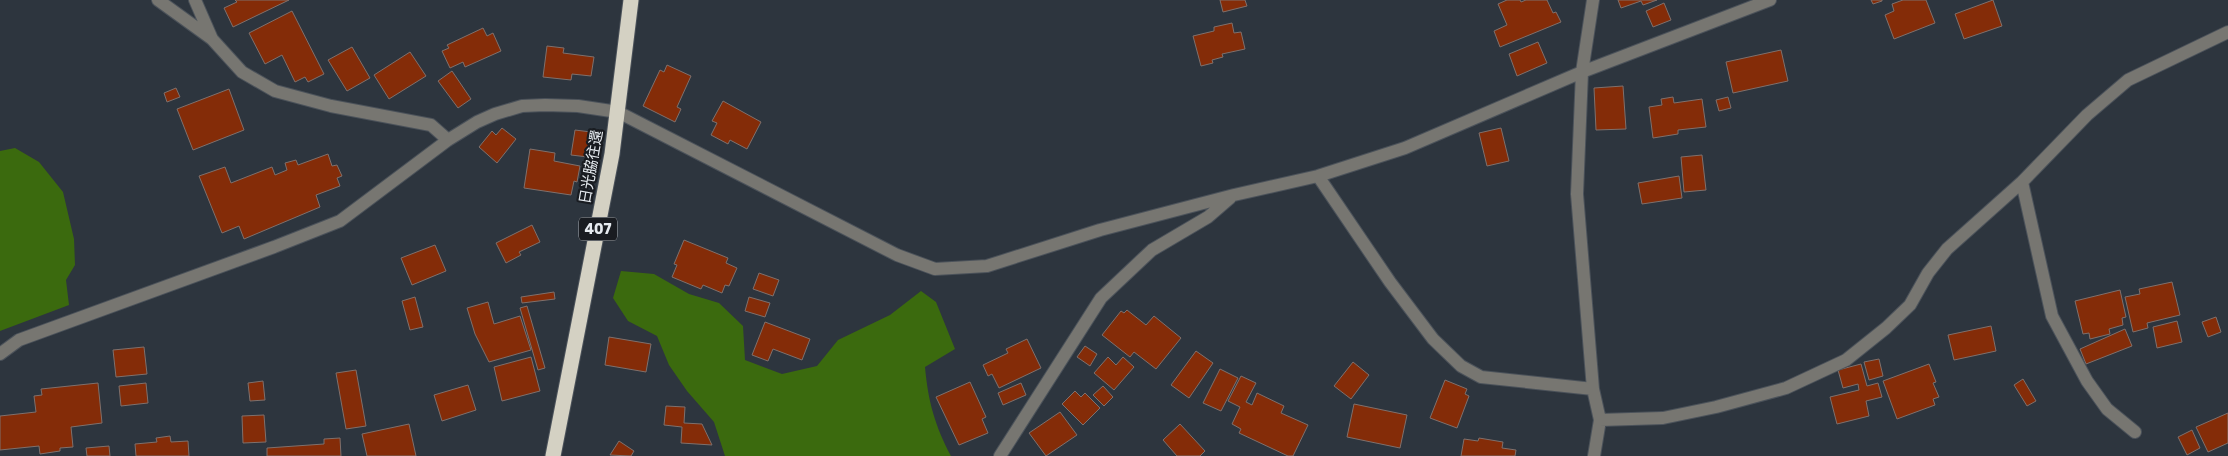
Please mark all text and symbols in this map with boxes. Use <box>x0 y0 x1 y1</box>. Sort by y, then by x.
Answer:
street label: 日光脇往還 <box>576 128 606 206</box>
road number: 407 <box>579 218 617 240</box>

